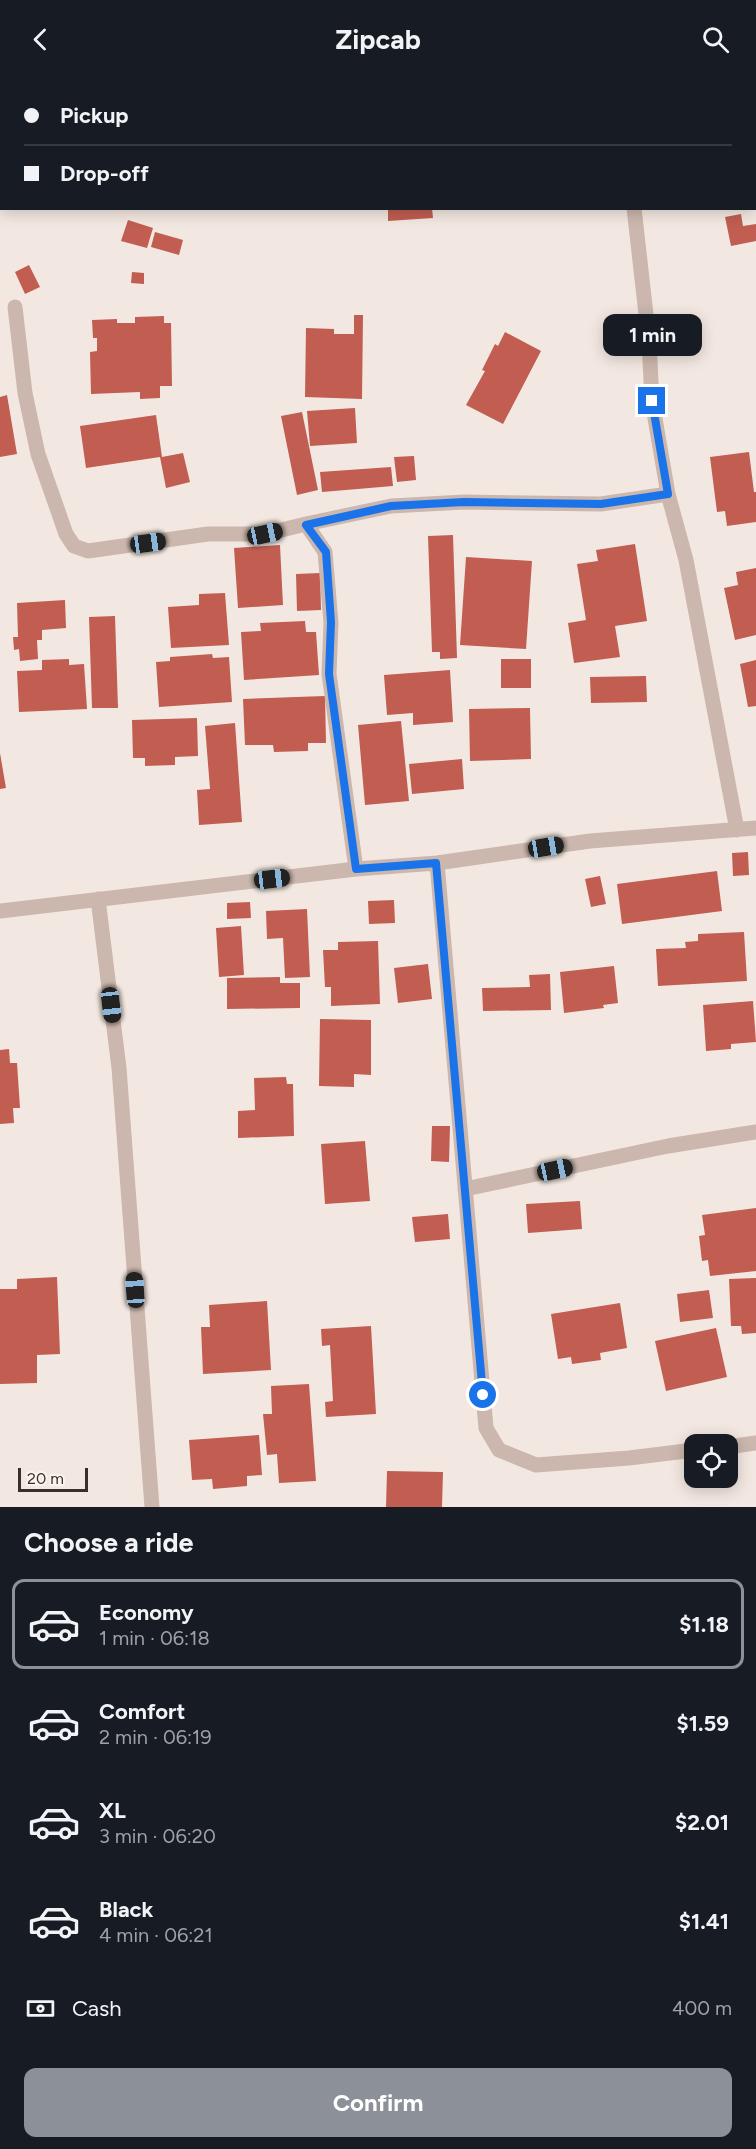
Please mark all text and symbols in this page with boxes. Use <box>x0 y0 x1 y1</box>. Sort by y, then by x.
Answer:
icon: back <box>24 23 57 56</box>
text: Zipcab <box>335 23 421 56</box>
icon: search <box>699 23 732 56</box>
text: Pickup <box>60 102 129 129</box>
text: Drop-off <box>60 160 149 187</box>
callout: 1 min <box>602 314 702 356</box>
text: 1 min <box>629 323 676 347</box>
route end <box>638 387 665 414</box>
car <box>246 521 284 547</box>
car <box>129 532 167 554</box>
car <box>527 835 565 859</box>
car <box>253 868 291 890</box>
car <box>100 986 122 1024</box>
car <box>536 1157 574 1183</box>
car <box>125 1271 145 1309</box>
route start <box>469 1381 496 1408</box>
map controls <box>684 1434 738 1488</box>
button: locate <box>684 1434 738 1488</box>
scale bar <box>18 1465 88 1492</box>
text: 20 m <box>27 1469 64 1488</box>
text: Choose a ride <box>24 1526 193 1559</box>
icon: car <box>27 1597 81 1651</box>
text: Economy <box>99 1599 194 1626</box>
text: $1.18 <box>679 1611 729 1638</box>
text: 1 min · 06:18 <box>99 1626 210 1650</box>
icon: car <box>27 1696 81 1750</box>
text: Comfort <box>99 1698 185 1725</box>
text: $1.59 <box>677 1710 729 1737</box>
text: 2 min · 06:19 <box>99 1725 212 1749</box>
icon: car <box>27 1795 81 1849</box>
text: XL <box>99 1797 126 1824</box>
text: $2.01 <box>675 1809 729 1836</box>
text: 3 min · 06:20 <box>99 1824 216 1848</box>
icon: car <box>27 1894 81 1948</box>
text: Black <box>99 1896 153 1923</box>
text: $1.41 <box>679 1908 729 1935</box>
text: 4 min · 06:21 <box>99 1923 213 1947</box>
icon: cash <box>24 1992 57 2025</box>
text: Cash <box>72 1995 122 2022</box>
text: 400 m <box>672 1996 732 2020</box>
button: Confirm <box>24 2068 732 2137</box>

